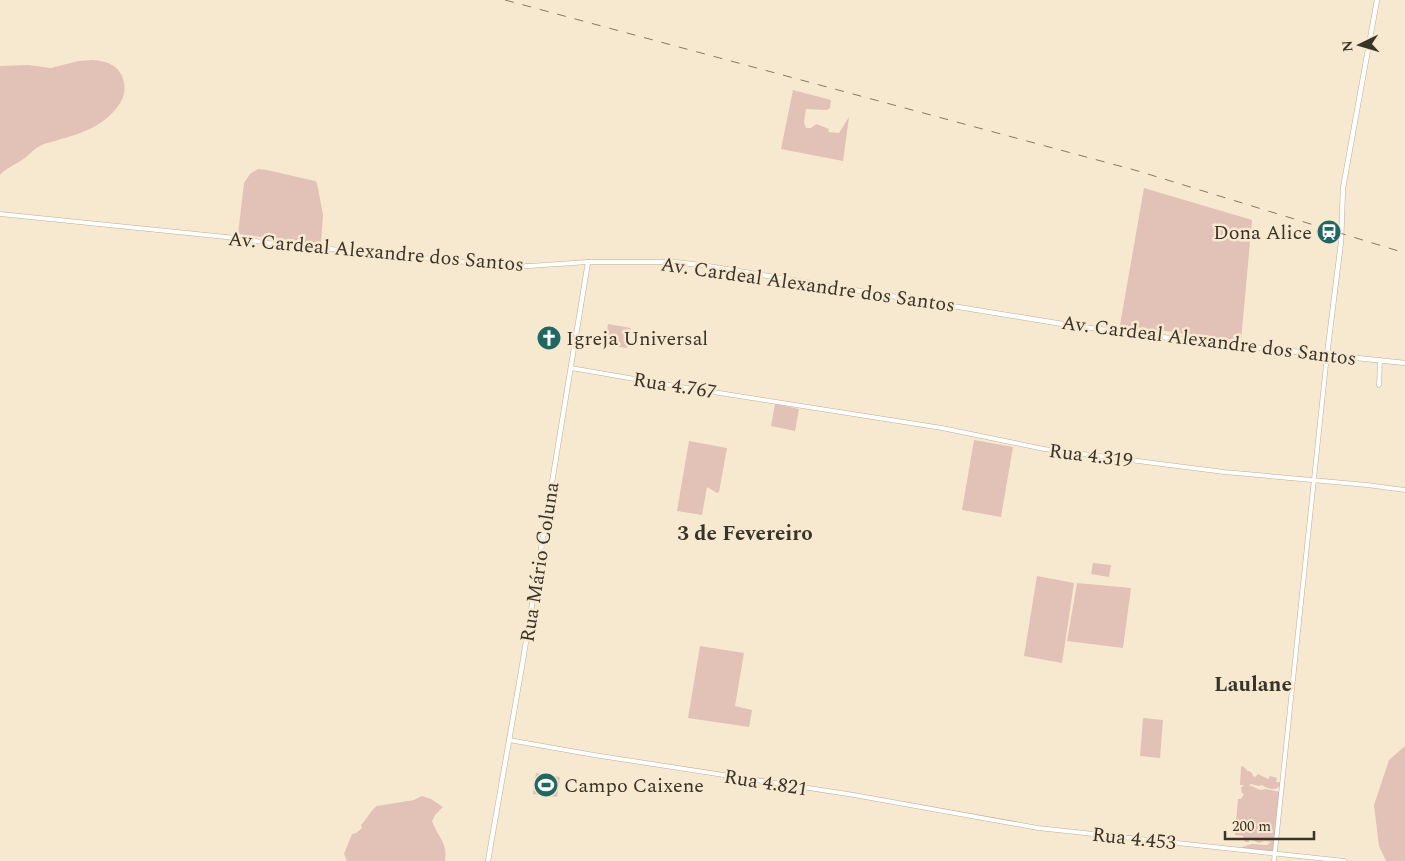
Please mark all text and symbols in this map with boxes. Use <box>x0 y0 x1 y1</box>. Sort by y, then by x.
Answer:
north arrow <box>1335 20 1385 70</box>
text: N <box>1337 39 1359 53</box>
place label: Dona Alice <box>1213 218 1312 248</box>
station icon: Dona Alice <box>1316 219 1342 245</box>
street label: Av. Cardeal Alexandre dos Santos <box>227 224 525 280</box>
street label: Av. Cardeal Alexandre dos Santos <box>659 249 957 321</box>
street label: Av. Cardeal Alexandre dos Santos <box>1060 308 1358 374</box>
place label: Igreja Universal <box>566 324 708 354</box>
church icon: Igreja Universal <box>536 325 562 351</box>
street label: Rua 4.767 <box>631 365 719 407</box>
street label: Rua 4.319 <box>1047 436 1135 476</box>
street label: Rua Mário Coluna <box>513 480 568 644</box>
district label: 3 de Fevereiro <box>677 518 813 550</box>
district label: Laulane <box>1214 669 1292 701</box>
street label: Rua 4.821 <box>722 762 810 804</box>
place label: Campo Caixene <box>564 771 704 801</box>
sports icon: Campo Caixene <box>533 772 559 798</box>
scale bar <box>1225 808 1314 840</box>
text: 200 m <box>1232 815 1271 838</box>
street label: Rua 4.453 <box>1090 820 1177 858</box>

